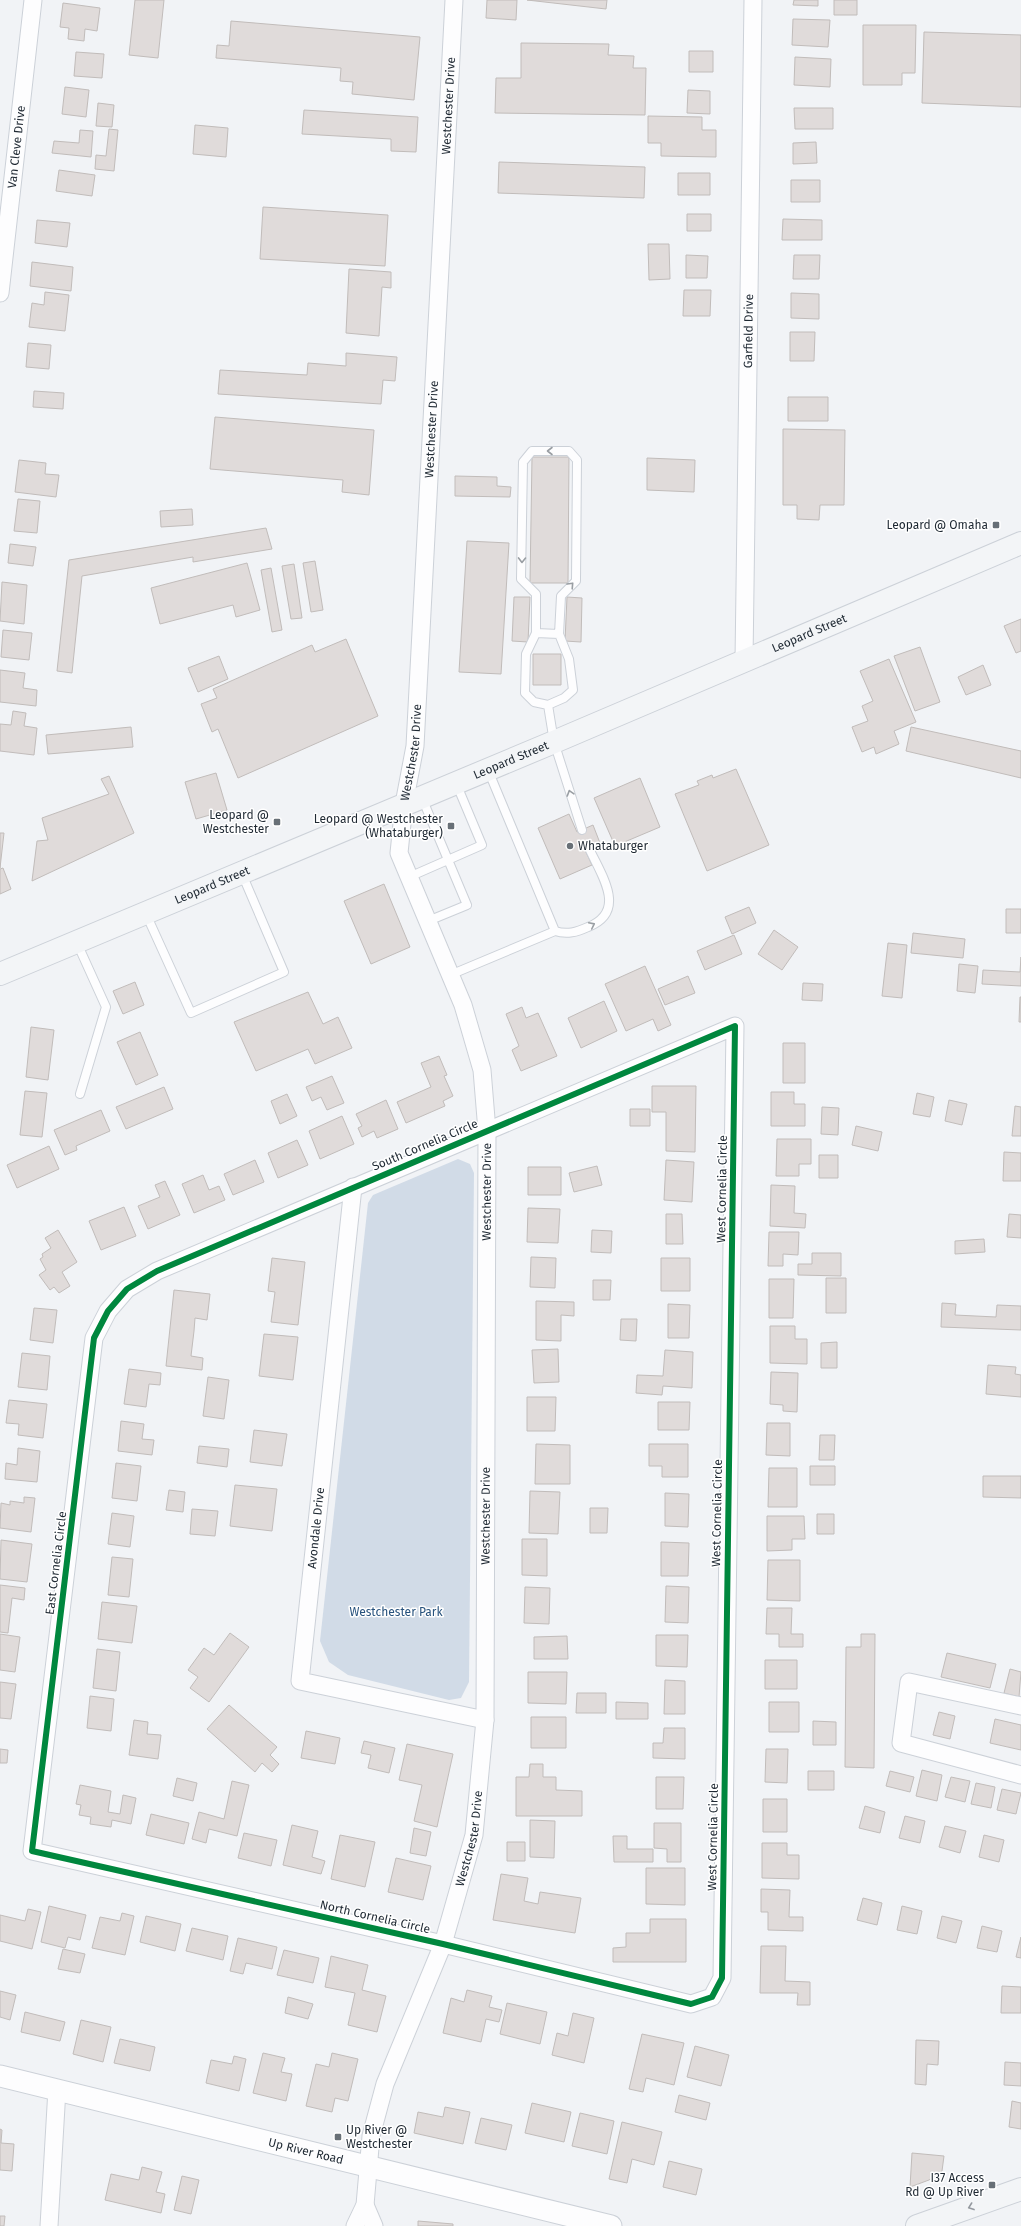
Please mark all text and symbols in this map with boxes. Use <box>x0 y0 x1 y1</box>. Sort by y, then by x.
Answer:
street label: Westchester Drive <box>439 57 458 155</box>
street label: Van Cleve Drive <box>5 105 28 189</box>
street label: Garfield Drive <box>741 294 756 368</box>
street label: Westchester Drive <box>422 380 441 479</box>
one-way arrow <box>547 447 553 455</box>
place label: Leopard @ Omaha <box>887 518 988 532</box>
marker: Leopard @ Omaha <box>991 520 1001 530</box>
one-way arrow <box>518 557 526 563</box>
one-way arrow <box>567 582 574 590</box>
street label: Leopard Street <box>770 611 849 655</box>
street label: Westchester Drive <box>398 704 424 802</box>
street label: Leopard Street <box>471 738 551 782</box>
one-way arrow <box>566 789 575 796</box>
place label: Leopard @ Westchester <box>203 808 269 836</box>
place label: Leopard @ Westchester (Whataburger) <box>314 812 443 840</box>
marker: Leopard @ Westchester <box>272 817 282 827</box>
marker: Leopard @ Westchester (Whataburger) <box>446 821 456 831</box>
place label: Whataburger <box>578 839 648 853</box>
marker: Whataburger <box>565 841 575 851</box>
street label: Leopard Street <box>173 863 252 907</box>
one-way arrow <box>588 922 595 930</box>
street label: South Cornelia Circle <box>370 1116 480 1174</box>
street label: West Cornelia Circle <box>714 1135 730 1243</box>
street label: Westchester Drive <box>480 1143 494 1241</box>
street label: West Cornelia Circle <box>709 1459 725 1567</box>
street label: Westchester Drive <box>479 1467 493 1565</box>
street label: Avondale Drive <box>305 1487 327 1569</box>
street label: East Cornelia Circle <box>43 1510 69 1616</box>
park label: Westchester Park <box>349 1605 443 1619</box>
street label: West Cornelia Circle <box>705 1783 721 1891</box>
street label: Westchester Drive <box>453 1790 485 1888</box>
street label: North Cornelia Circle <box>318 1897 432 1937</box>
place label: Up River @ Westchester <box>346 2123 413 2151</box>
marker: Up River @ Westchester <box>333 2132 343 2142</box>
street label: Up River Road <box>267 2135 345 2167</box>
place label: I37 Access Rd @ Up River <box>905 2171 984 2199</box>
marker: I37 Access Rd @ Up River <box>987 2180 997 2190</box>
one-way arrow <box>968 2202 975 2210</box>

